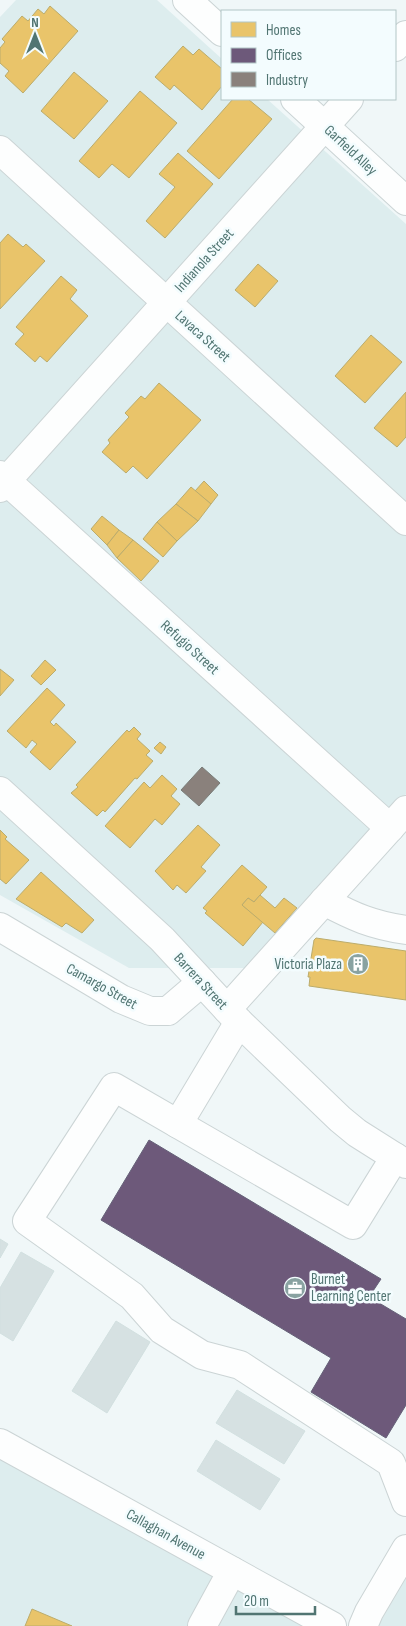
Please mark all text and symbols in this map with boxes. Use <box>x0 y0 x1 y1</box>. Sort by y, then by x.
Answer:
north arrow <box>10 10 60 60</box>
legend <box>221 10 396 100</box>
text: N <box>31 14 39 31</box>
text: Homes <box>266 21 301 40</box>
text: Offices <box>266 46 302 65</box>
text: Industry <box>266 71 308 90</box>
street label: Garfield Alley <box>320 121 381 180</box>
street label: Indianola Street <box>171 224 238 296</box>
street label: Lavaca Street <box>171 306 235 367</box>
street label: Refugio Street <box>156 616 223 679</box>
street label: Barrera Street <box>170 949 232 1014</box>
building icon: Victoria Plaza <box>346 952 370 976</box>
place label: Victoria Plaza <box>275 955 342 974</box>
street label: Camargo Street <box>63 959 141 1014</box>
place label: Burnet Learning Center <box>311 1270 392 1306</box>
office icon: Burnet Learning Center <box>283 1276 307 1300</box>
street label: Callaghan Avenue <box>123 1505 209 1564</box>
scale bar <box>236 1584 315 1616</box>
text: 20 m <box>244 1592 269 1611</box>

